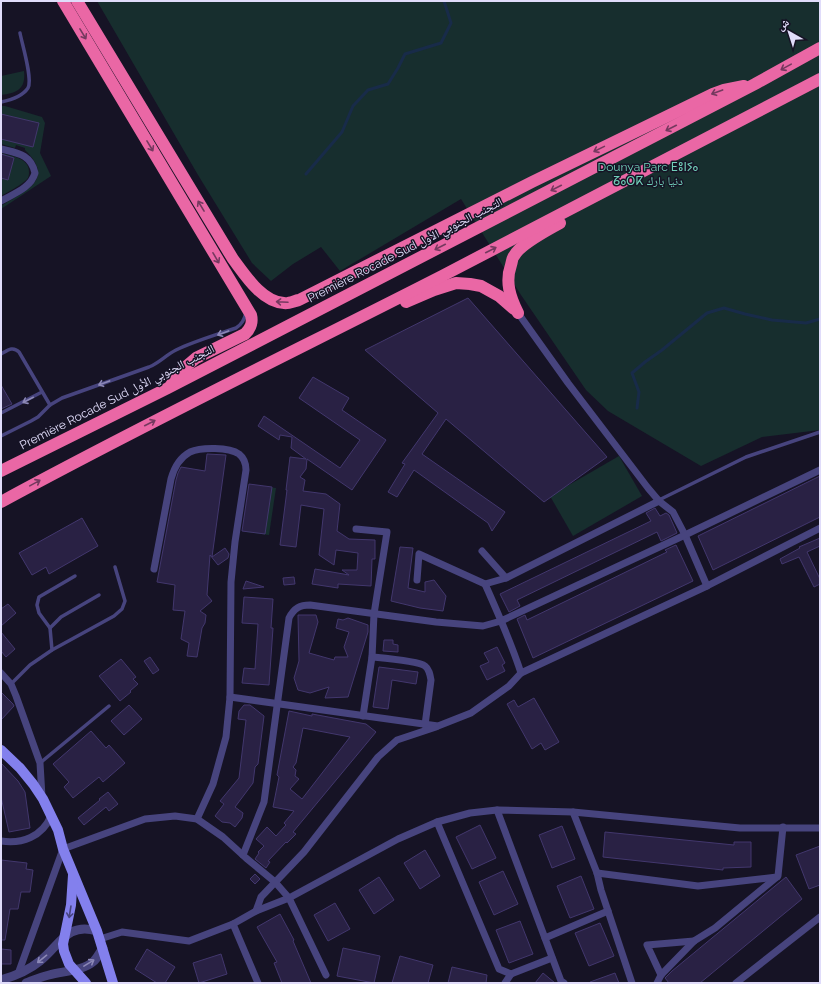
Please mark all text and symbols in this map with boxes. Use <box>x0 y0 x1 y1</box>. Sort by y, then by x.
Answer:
north arrow <box>769 12 809 52</box>
text: ش <box>774 16 793 34</box>
one-way arrow <box>80 28 88 40</box>
one-way arrow <box>780 63 792 71</box>
one-way arrow <box>711 89 723 97</box>
one-way arrow <box>665 124 677 132</box>
one-way arrow <box>146 140 154 151</box>
one-way arrow <box>594 145 606 153</box>
park label: Dounya Parc ⴹⵓⵏⵢⴰ ⵒⴰⵔⴽ دنيا بارك <box>598 160 699 188</box>
one-way arrow <box>550 184 562 192</box>
street label: Première Rocade Sud التجنب الجنوبي الأول <box>305 194 506 308</box>
one-way arrow <box>196 200 204 212</box>
one-way arrow <box>434 244 446 252</box>
one-way arrow <box>485 246 497 254</box>
one-way arrow <box>213 252 221 264</box>
one-way arrow <box>276 299 289 306</box>
one-way arrow <box>218 329 230 337</box>
street label: Première Rocade Sud التجنب الجنوبي الأول <box>17 341 218 455</box>
one-way arrow <box>98 380 111 387</box>
one-way arrow <box>22 396 34 404</box>
one-way arrow <box>144 419 156 426</box>
one-way arrow <box>29 479 41 487</box>
one-way arrow <box>66 905 74 918</box>
one-way arrow <box>36 955 47 964</box>
one-way arrow <box>83 959 94 967</box>

